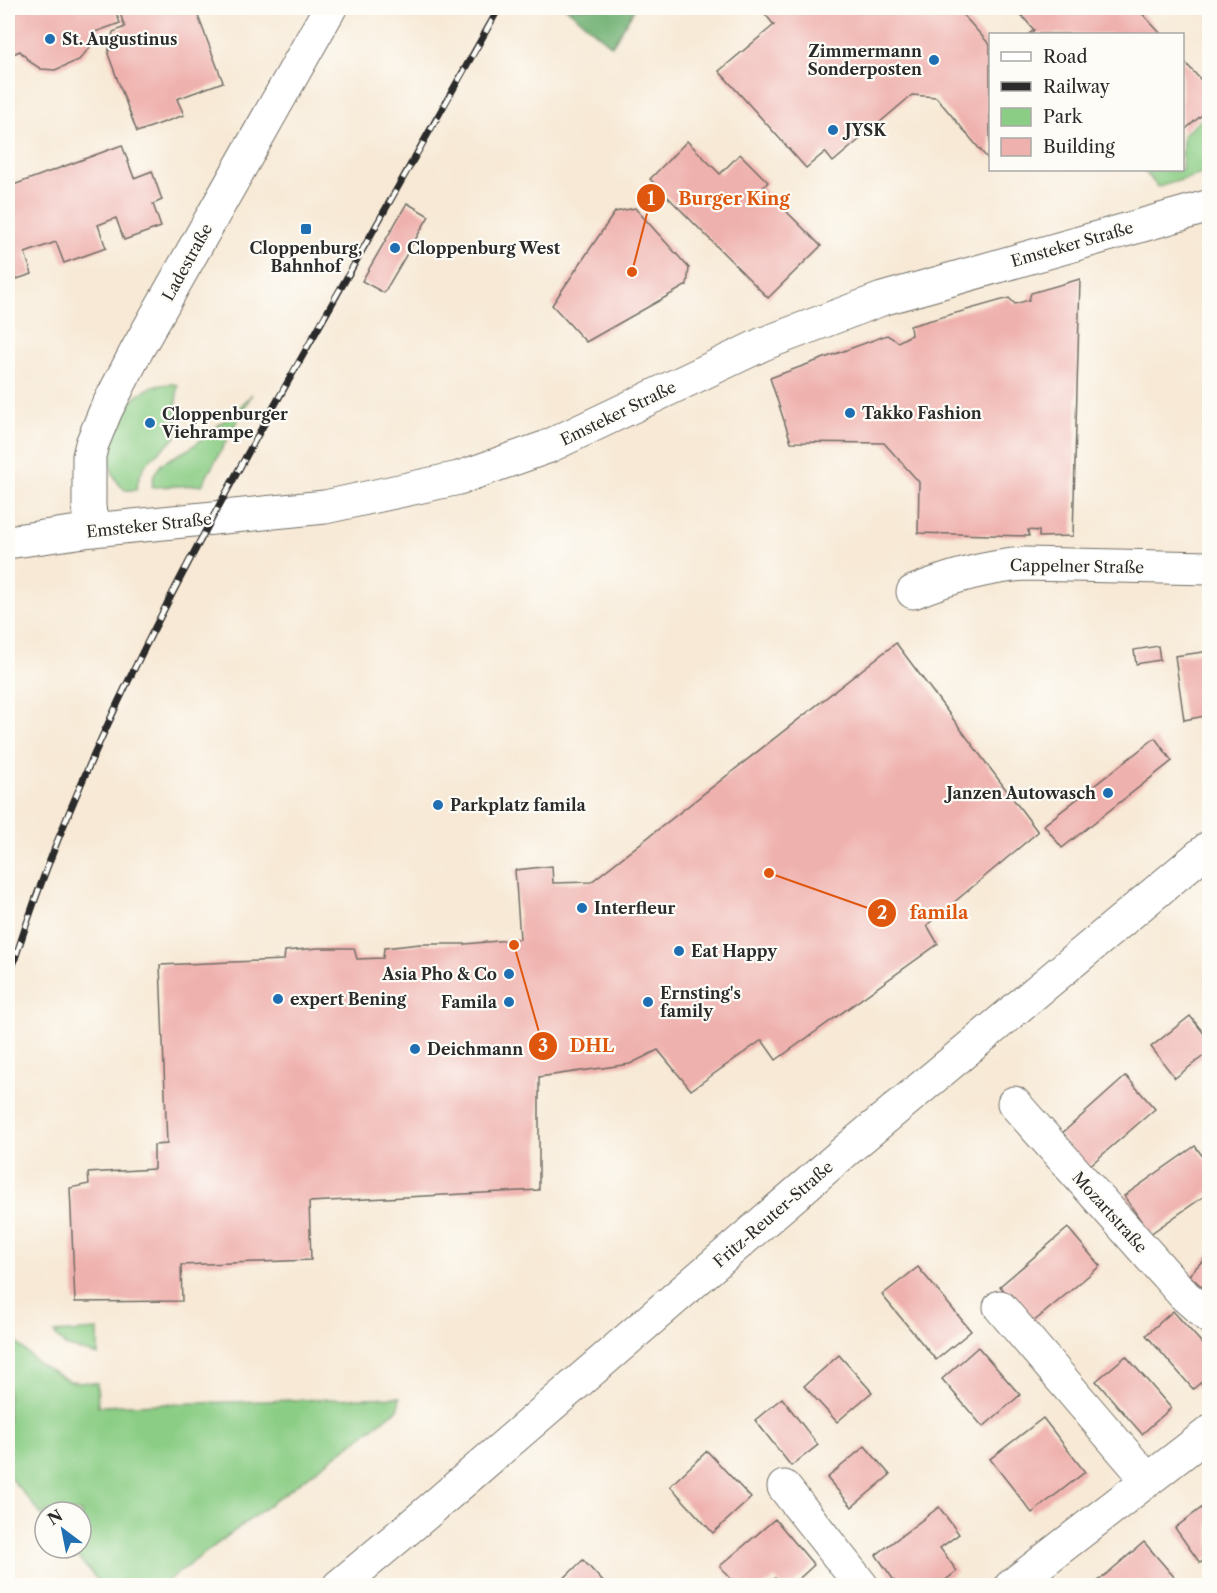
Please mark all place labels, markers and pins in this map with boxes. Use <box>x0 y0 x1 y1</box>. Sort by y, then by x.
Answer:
place label: St. Augustinus <box>62 29 178 49</box>
marker: St. Augustinus <box>43 32 57 46</box>
place label: Zimmermann Sonderposten <box>807 41 922 79</box>
marker: Zimmermann Sonderposten <box>927 53 941 67</box>
place label: JYSK <box>842 120 887 140</box>
marker: JYSK <box>826 123 840 137</box>
callout: Burger King <box>636 180 802 216</box>
marker: Cloppenburg, Bahnhof <box>299 222 313 236</box>
place label: Cloppenburg, Bahnhof <box>249 238 363 276</box>
place label: Cloppenburg West <box>407 238 561 258</box>
marker: Cloppenburg West <box>388 241 402 255</box>
place label: Takko Fashion <box>862 403 982 423</box>
place label: Cloppenburger Viehrampe <box>161 404 288 442</box>
marker: Takko Fashion <box>843 406 857 420</box>
marker: Cloppenburger Viehrampe <box>143 416 157 430</box>
place label: Janzen Autowasch <box>943 783 1096 803</box>
marker: Janzen Autowasch <box>1101 786 1115 800</box>
place label: Parkplatz famila <box>450 795 587 815</box>
marker: Parkplatz famila <box>431 798 445 812</box>
callout: famila <box>867 895 980 931</box>
place label: Interfleur <box>594 898 675 918</box>
marker: Interfleur <box>575 901 589 915</box>
place label: Eat Happy <box>691 941 778 961</box>
marker: Eat Happy <box>672 944 686 958</box>
place label: Asia Pho & Co <box>381 964 497 984</box>
marker: Asia Pho & Co <box>502 967 516 981</box>
place label: Ernsting's family <box>660 983 741 1021</box>
place label: expert Bening <box>290 989 407 1009</box>
marker: expert Bening <box>271 992 285 1006</box>
place label: Famila <box>441 992 498 1012</box>
marker: Famila <box>502 995 516 1009</box>
marker: Ernsting's family <box>641 995 655 1009</box>
callout: DHL <box>528 1028 626 1064</box>
place label: Deichmann <box>427 1039 523 1059</box>
marker: Deichmann <box>408 1042 422 1056</box>

